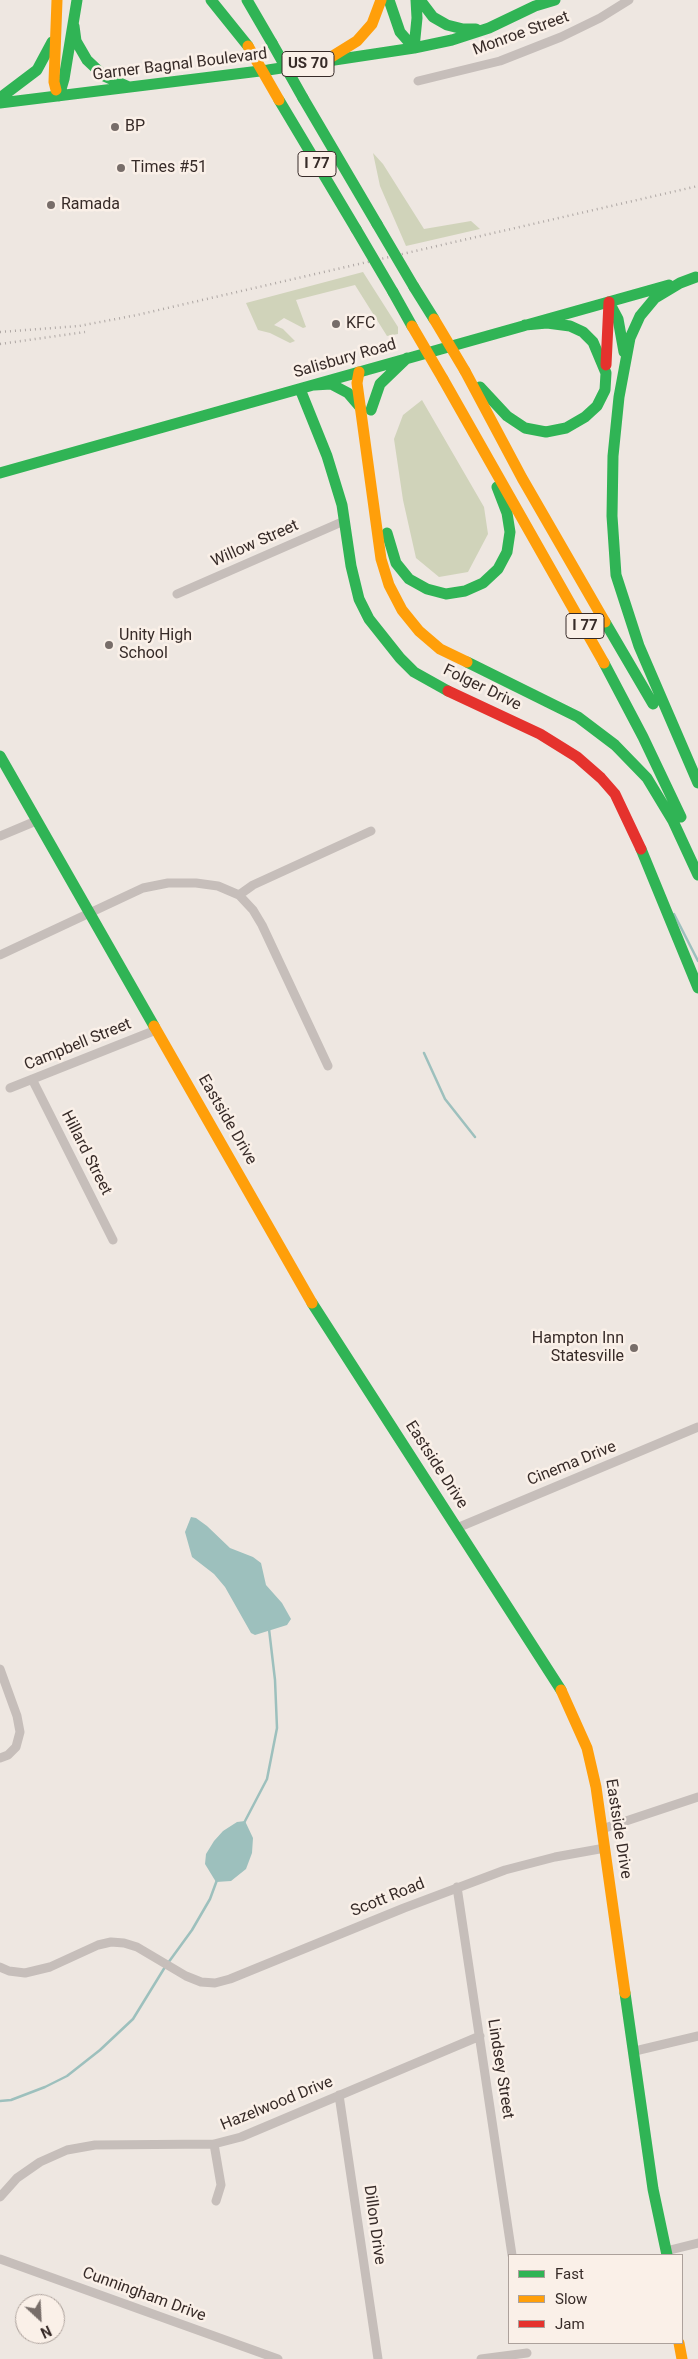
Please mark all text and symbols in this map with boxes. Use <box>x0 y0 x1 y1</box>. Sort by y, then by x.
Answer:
street label: Monroe Street <box>470 8 572 60</box>
street label: Garner Bagnal Boulevard <box>92 45 268 85</box>
road number: US 70 <box>282 52 334 76</box>
place label: BP <box>125 117 145 137</box>
marker: BP <box>109 121 121 133</box>
road number: I 77 <box>298 152 336 176</box>
place label: Times #51 <box>131 158 207 178</box>
marker: Times #51 <box>115 162 127 174</box>
place label: Ramada <box>61 195 120 215</box>
marker: Ramada <box>45 199 57 211</box>
place label: KFC <box>346 314 375 334</box>
marker: KFC <box>330 318 342 330</box>
street label: Salisbury Road <box>291 335 399 383</box>
street label: Willow Street <box>209 516 301 572</box>
road number: I 77 <box>566 614 604 638</box>
place label: Unity High School <box>119 626 192 664</box>
marker: Unity High School <box>103 639 115 651</box>
street label: Folger Drive <box>440 661 524 715</box>
street label: Campbell Street <box>22 1015 134 1075</box>
street label: Eastside Drive <box>193 1072 261 1168</box>
street label: Hillard Street <box>57 1108 115 1198</box>
place label: Hampton Inn Statesville <box>532 1329 624 1367</box>
marker: Hampton Inn Statesville <box>628 1342 640 1354</box>
street label: Eastside Drive <box>400 1417 472 1513</box>
street label: Cinema Drive <box>525 1437 619 1491</box>
street label: Eastside Drive <box>601 1778 635 1880</box>
street label: Scott Road <box>348 1874 428 1922</box>
street label: Lindsey Street <box>483 2018 517 2120</box>
street label: Hazelwood Drive <box>218 2073 336 2135</box>
street label: Dillon Drive <box>359 2184 389 2266</box>
legend <box>508 2254 683 2344</box>
street label: Cunningham Drive <box>80 2264 208 2326</box>
text: Fast <box>555 2265 584 2283</box>
text: Slow <box>555 2290 587 2308</box>
north arrow <box>15 2294 65 2344</box>
text: Jam <box>555 2315 585 2333</box>
text: N <box>38 2322 54 2341</box>

